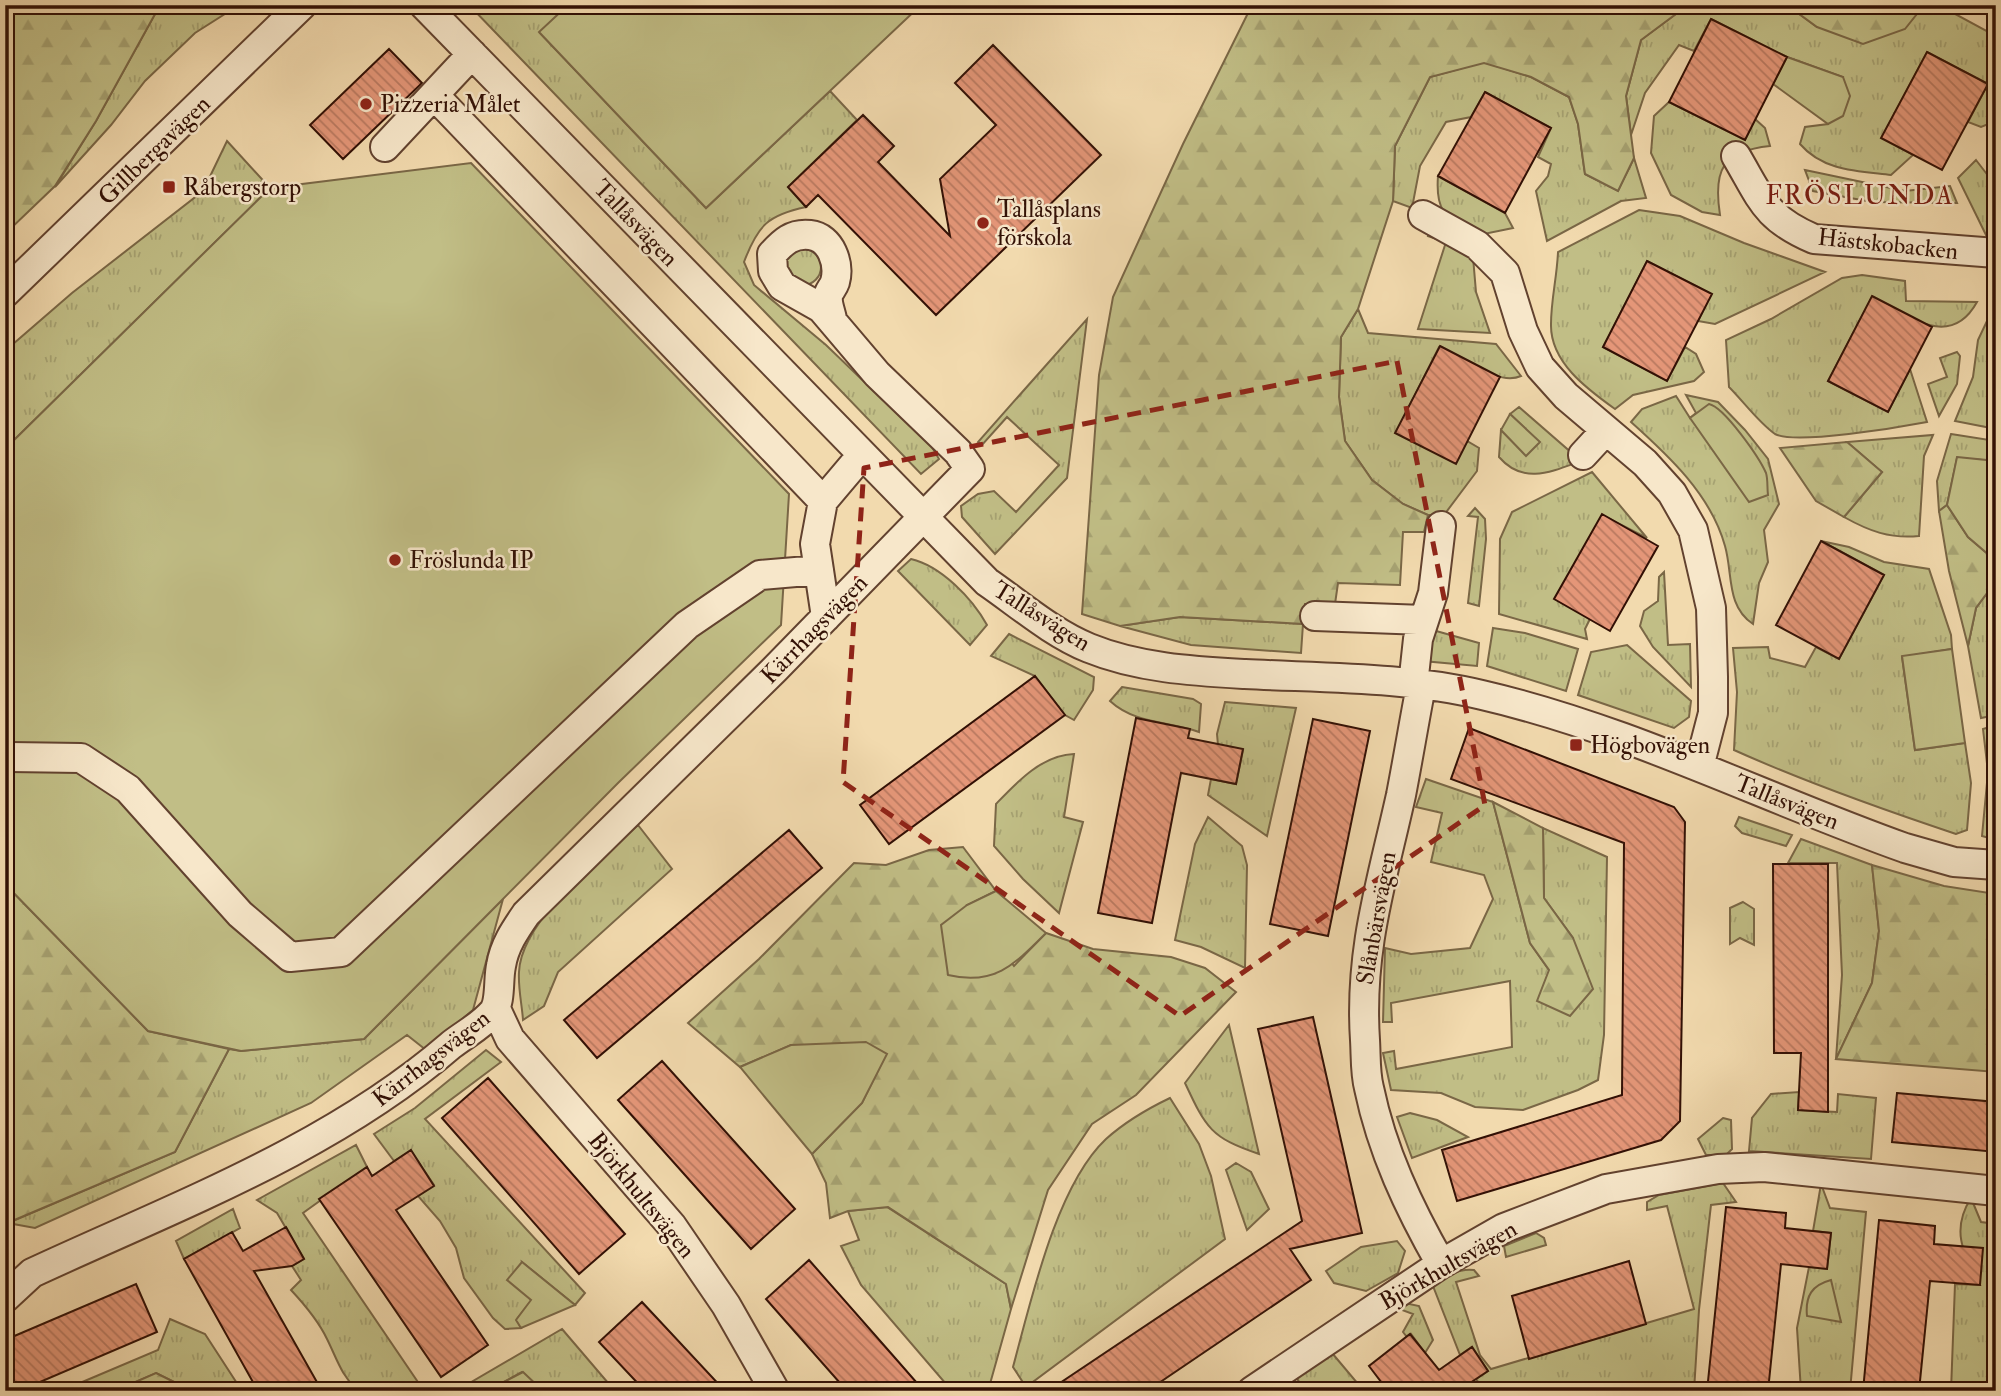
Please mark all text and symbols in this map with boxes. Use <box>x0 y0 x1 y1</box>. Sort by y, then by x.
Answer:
street label: Gillbergavägen <box>91 89 217 212</box>
place label: Pizzeria Målet <box>380 89 521 120</box>
marker: Pizzeria Målet <box>358 96 374 112</box>
place label: Råbergstorp <box>183 172 301 203</box>
street label: Tallåsvägen <box>586 173 685 274</box>
marker: Råbergstorp <box>161 179 177 195</box>
district label: FRÖSLUNDA <box>1766 179 1954 212</box>
place label: Tallåsplans förskola <box>997 194 1101 253</box>
marker: Tallåsplans förskola <box>975 215 991 231</box>
street label: Hästskobacken <box>1816 222 1960 267</box>
place label: Fröslunda IP <box>409 545 533 576</box>
marker: Fröslunda IP <box>387 552 403 568</box>
street label: Kärrhagsvägen <box>754 568 875 691</box>
street label: Tallåsvägen <box>987 574 1096 659</box>
place label: Högbovägen <box>1590 730 1710 761</box>
marker: Högbovägen <box>1568 737 1584 753</box>
street label: Tallåsvägen <box>1730 768 1843 837</box>
street label: Slånbärsvägen <box>1350 849 1403 987</box>
street label: Kärrhagsvägen <box>366 1003 496 1114</box>
street label: Björkhultsvägen <box>581 1126 702 1265</box>
street label: Björkhultsvägen <box>1374 1213 1523 1317</box>

